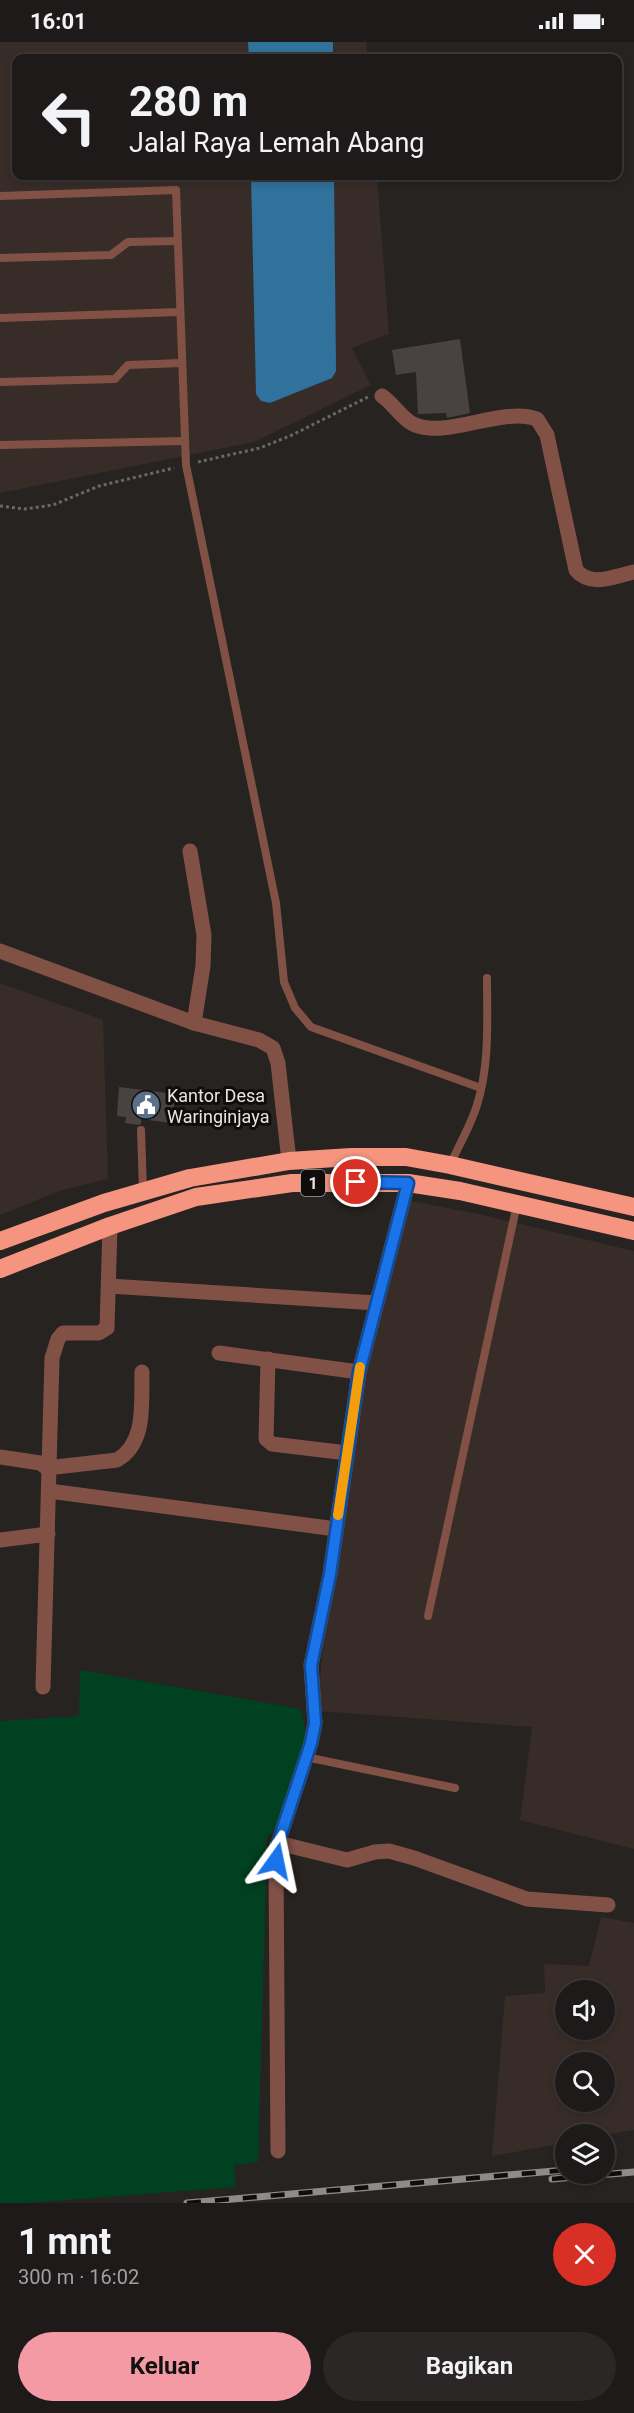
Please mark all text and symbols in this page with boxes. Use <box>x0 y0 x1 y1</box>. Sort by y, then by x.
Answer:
text: 16:01 <box>30 9 87 34</box>
text: 280 m <box>129 77 248 126</box>
icon: left <box>30 78 108 156</box>
text: Jalal Raya Lemah Abang <box>129 127 425 159</box>
place label: Kantor Desa Waringinjaya <box>167 1085 269 1127</box>
public building icon: Kantor Desa Waringinjaya <box>130 1089 162 1121</box>
pin <box>330 1156 381 1207</box>
icon: arrive <box>339 1165 372 1198</box>
road number: 1 <box>301 1170 325 1196</box>
position arrow <box>244 1829 308 1893</box>
map controls <box>555 1980 615 2184</box>
button: sound <box>555 1980 615 2040</box>
button: search <box>555 2052 615 2112</box>
button: layers <box>555 2124 615 2184</box>
text: 1 mnt <box>18 2221 111 2263</box>
button: close <box>553 2223 616 2286</box>
text: 300 m · 16:02 <box>18 2265 139 2289</box>
button: Keluar <box>18 2332 311 2401</box>
button: Bagikan <box>323 2332 616 2401</box>

